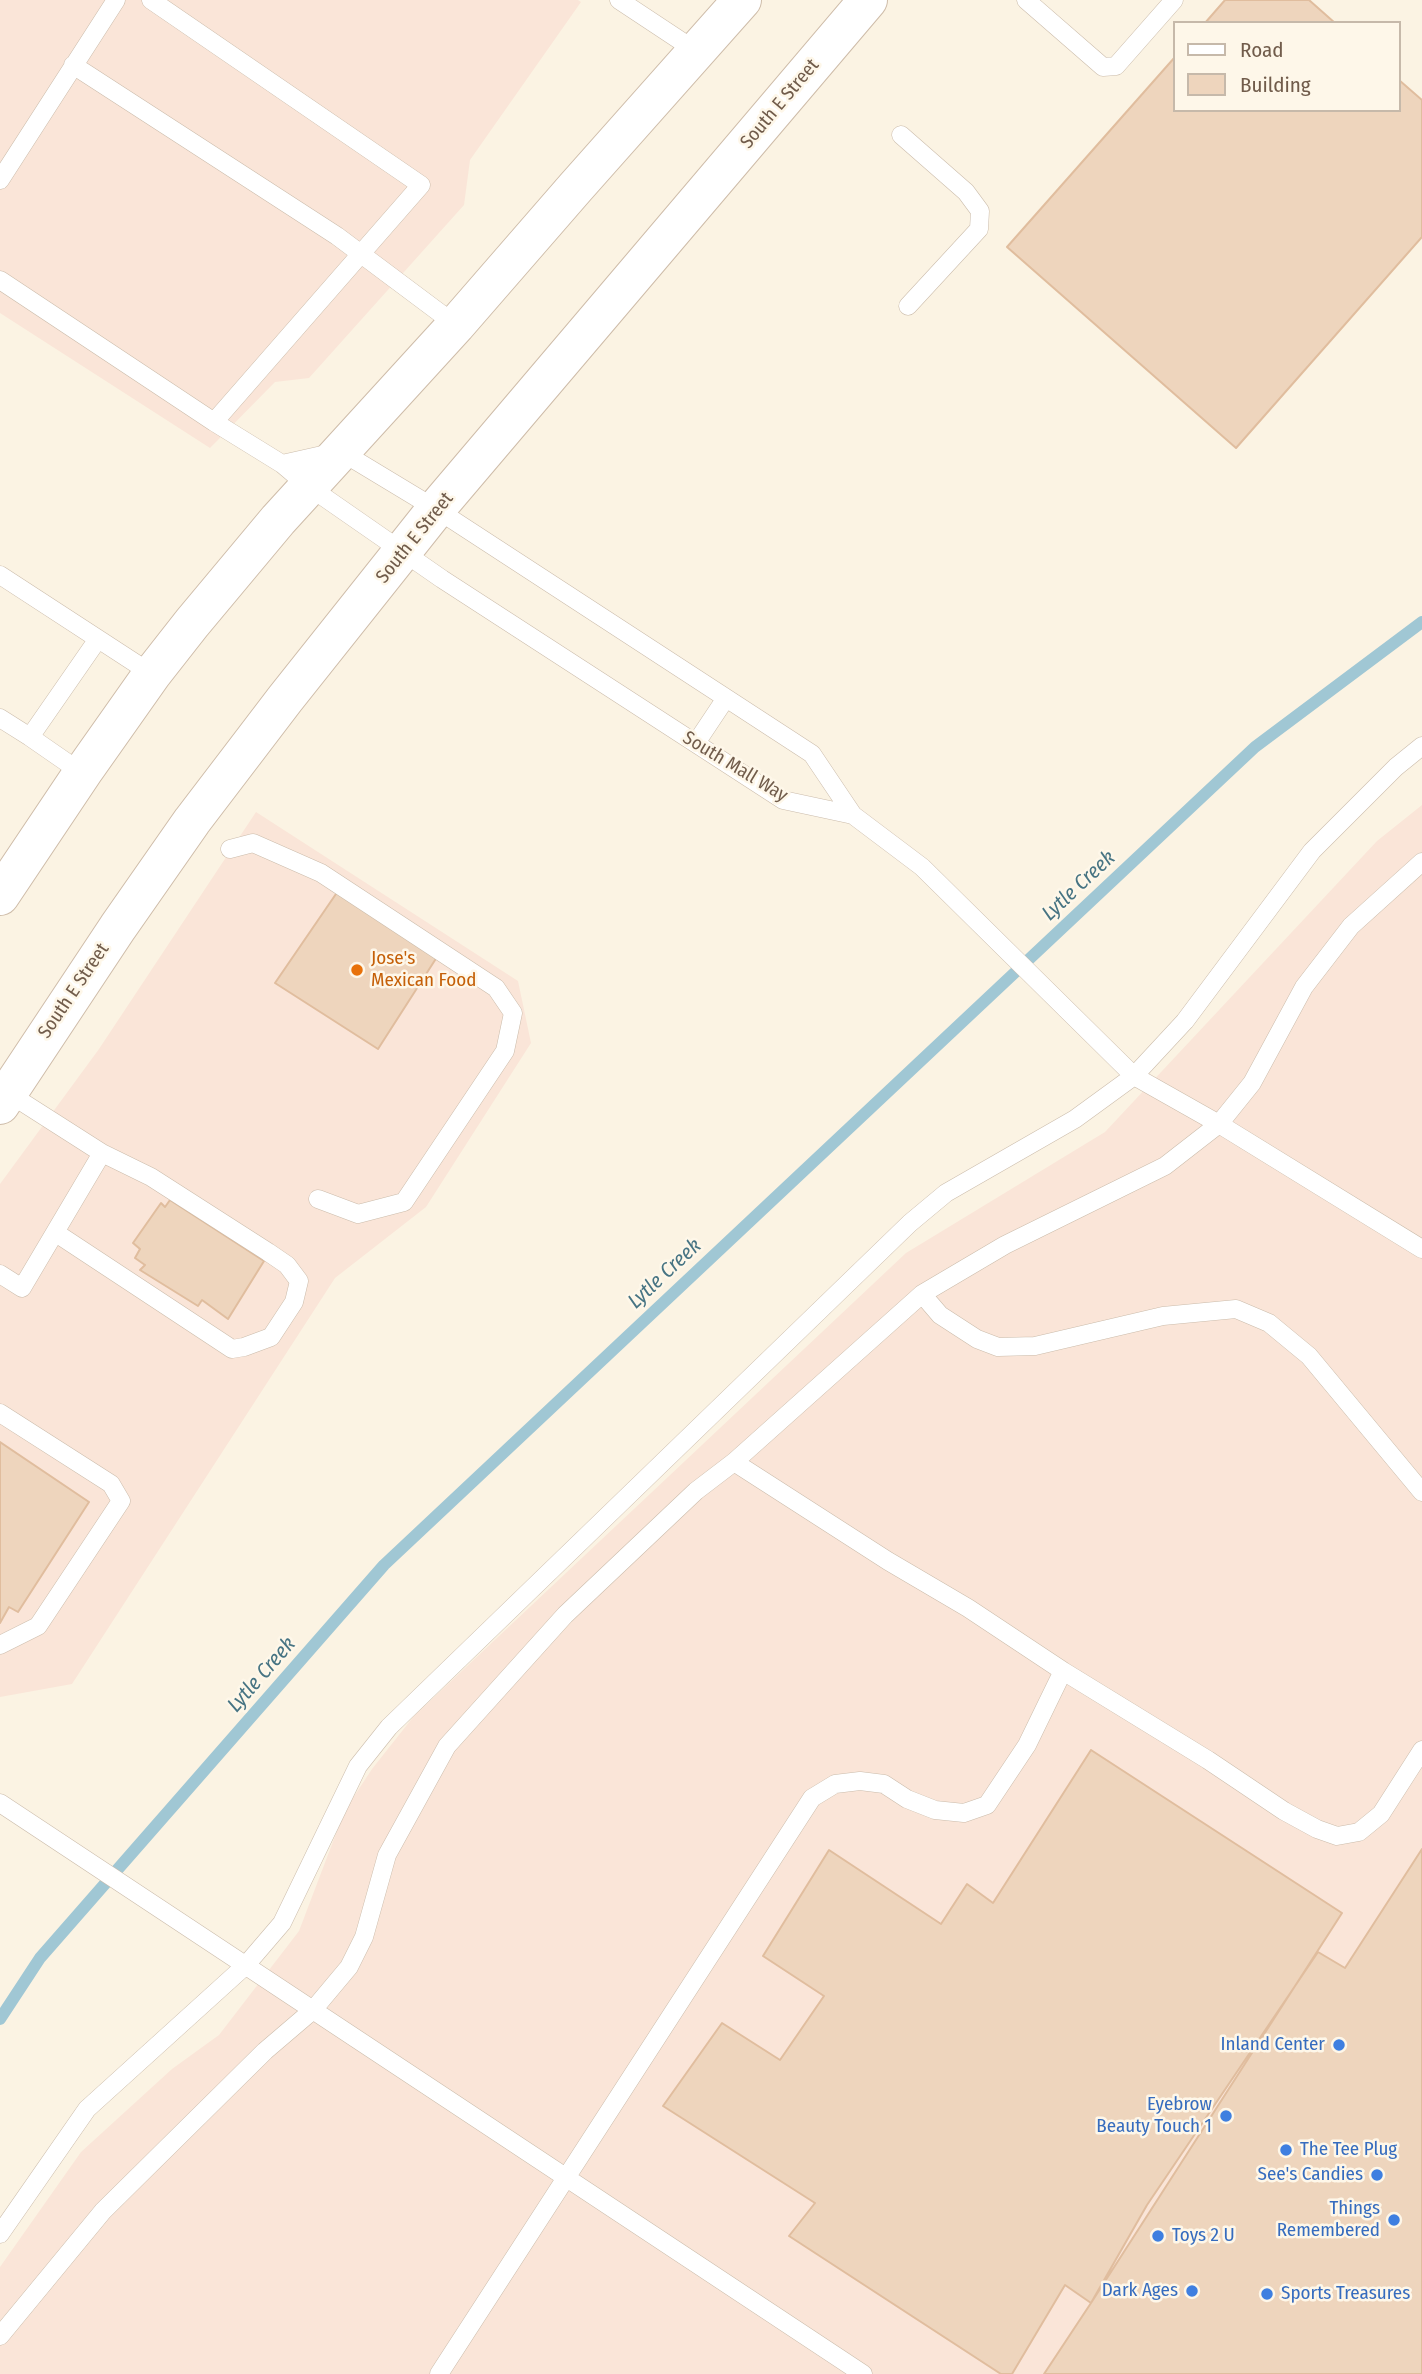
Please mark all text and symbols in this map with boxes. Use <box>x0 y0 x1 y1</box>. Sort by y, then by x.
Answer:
legend <box>1174 21 1401 112</box>
text: Road <box>1240 37 1284 63</box>
street label: South E Street <box>736 54 824 154</box>
text: Building <box>1240 72 1311 98</box>
street label: South E Street <box>371 488 459 588</box>
street label: South Mall Way <box>678 727 792 807</box>
water label: Lytle Creek <box>1037 846 1121 926</box>
street label: South E Street <box>34 939 114 1043</box>
place label: Jose's Mexican Food <box>371 948 476 992</box>
marker: Jose's Mexican Food <box>349 962 365 978</box>
water label: Lytle Creek <box>623 1234 707 1314</box>
water label: Lytle Creek <box>223 1632 301 1718</box>
place label: Inland Center <box>1221 2034 1325 2056</box>
marker: Inland Center <box>1331 2037 1347 2053</box>
place label: Eyebrow Beauty Touch 1 <box>1096 2094 1212 2138</box>
marker: Eyebrow Beauty Touch 1 <box>1218 2108 1234 2124</box>
place label: The Tee Plug <box>1300 2139 1397 2161</box>
marker: The Tee Plug <box>1278 2142 1294 2158</box>
place label: See's Candies <box>1258 2164 1363 2186</box>
marker: See's Candies <box>1369 2167 1385 2183</box>
place label: Things Remembered <box>1277 2198 1380 2242</box>
marker: Things Remembered <box>1386 2212 1402 2228</box>
place label: Toys 2 U <box>1172 2225 1235 2247</box>
marker: Toys 2 U <box>1150 2228 1166 2244</box>
place label: Dark Ages <box>1102 2280 1178 2302</box>
marker: Dark Ages <box>1184 2283 1200 2299</box>
place label: Sports Treasures <box>1281 2283 1410 2305</box>
marker: Sports Treasures <box>1259 2286 1275 2302</box>

